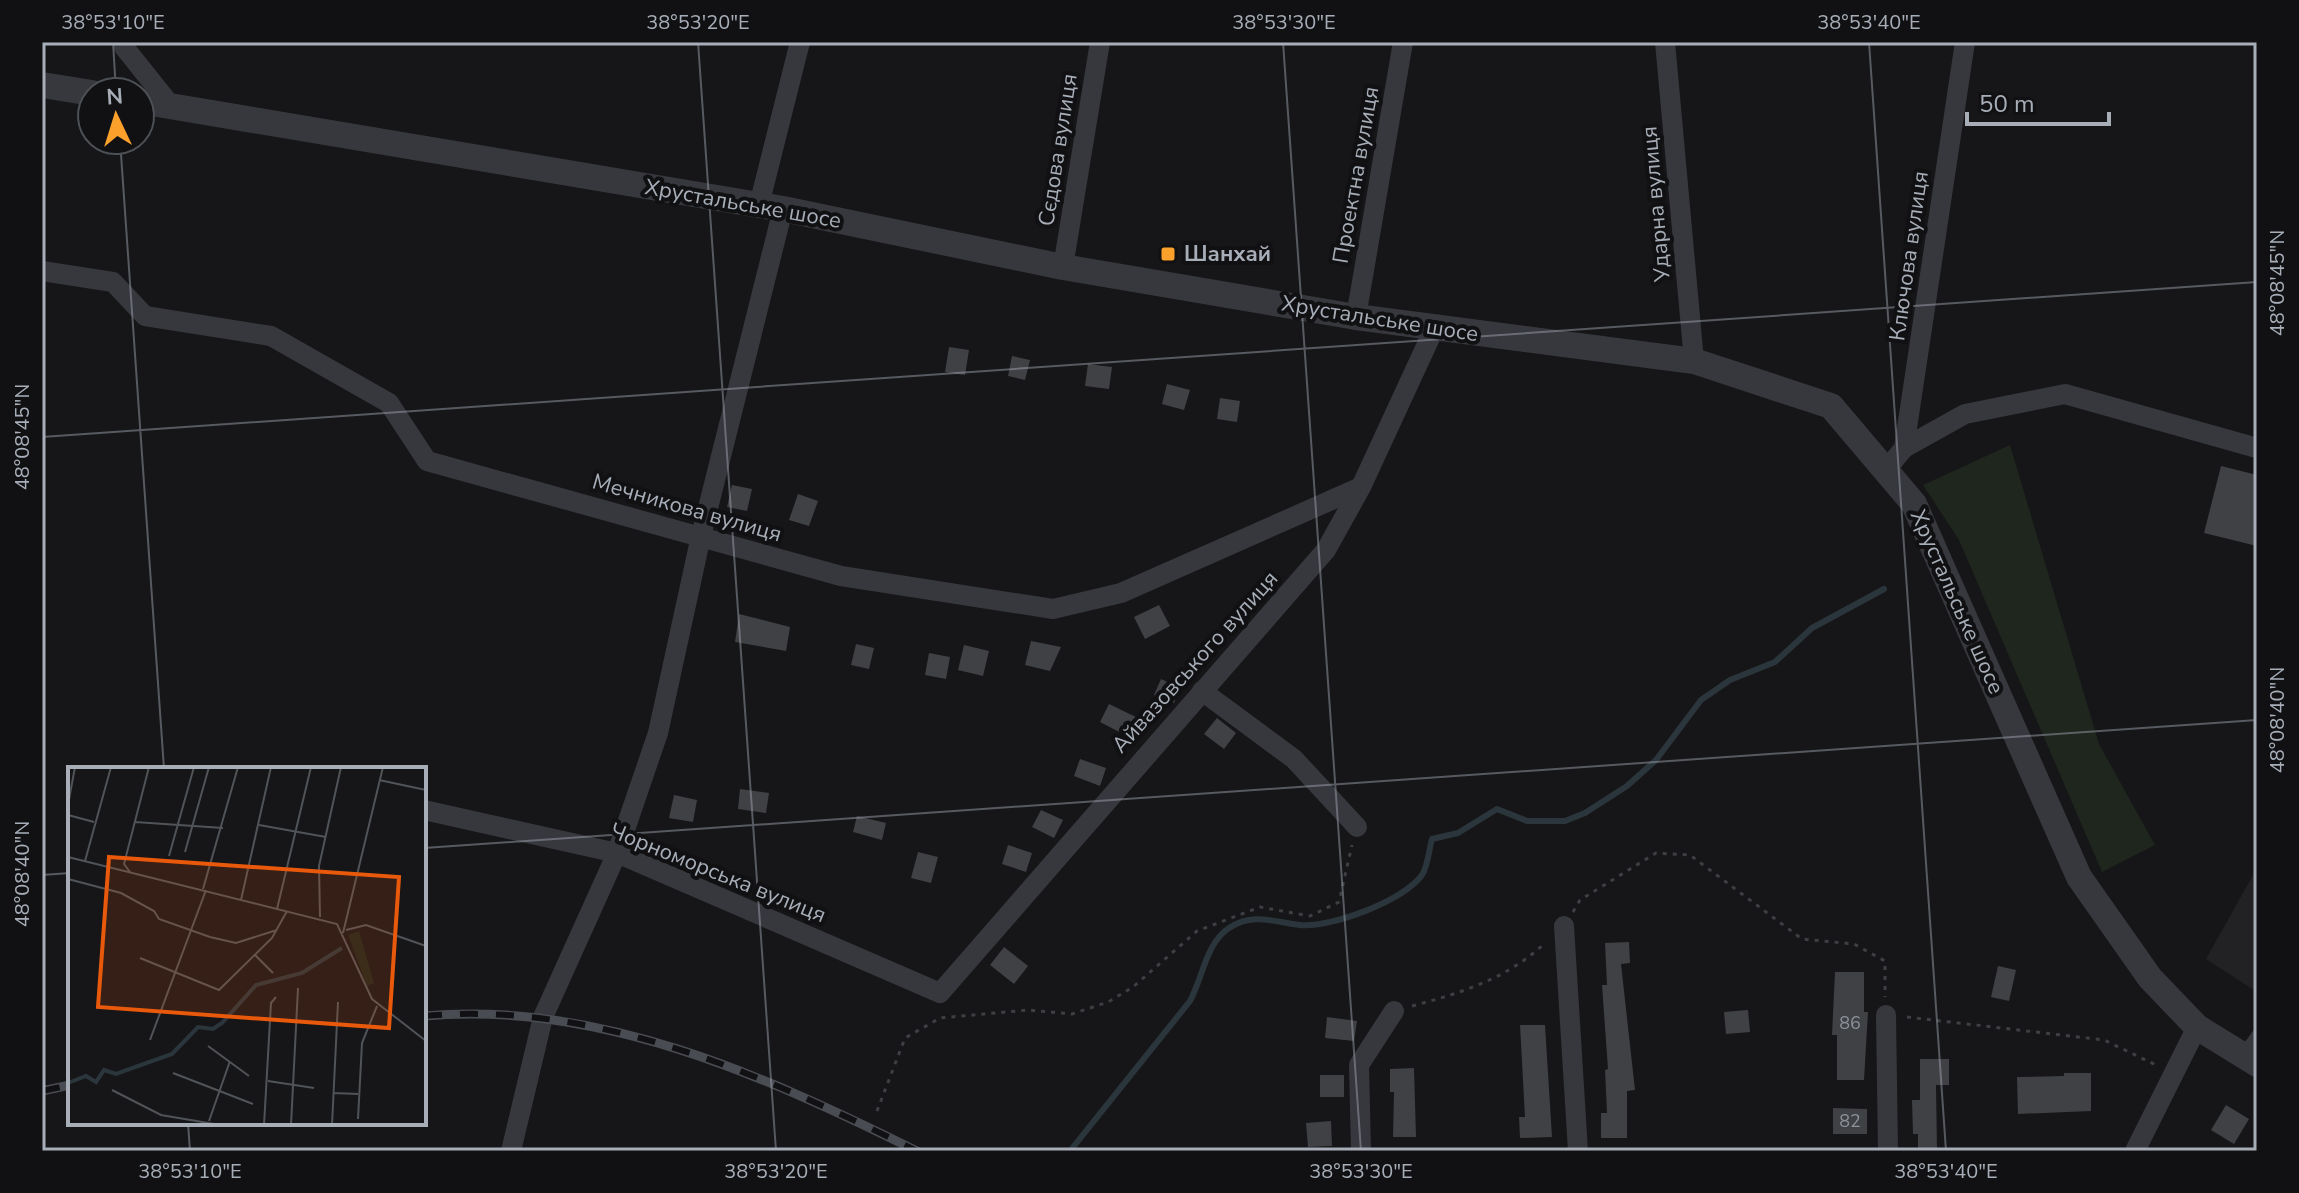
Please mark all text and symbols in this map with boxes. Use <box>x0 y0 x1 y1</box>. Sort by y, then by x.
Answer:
text: 38°53'10"E <box>61 9 165 36</box>
text: 38°53'20"E <box>646 9 750 36</box>
text: 38°53'30"E <box>1232 9 1336 36</box>
text: 38°53'40"E <box>1817 9 1921 36</box>
street label: Сєдова вулиця <box>1031 72 1085 228</box>
north arrow <box>76 76 156 156</box>
scale bar <box>1967 76 2109 126</box>
text: N <box>105 82 124 113</box>
street label: Проектна вулиця <box>1326 84 1386 266</box>
text: 50 m <box>1979 88 2035 120</box>
street label: Ударна вулиця <box>1634 125 1678 284</box>
street label: Ключова вулиця <box>1882 169 1936 343</box>
street label: Хрустальське шосе <box>643 172 843 236</box>
text: 48°08'45"N <box>2264 230 2291 336</box>
place label: Шанхай <box>1184 239 1271 269</box>
marker: Шанхай <box>1159 245 1177 263</box>
street label: Хрустальське шосе <box>1279 289 1481 349</box>
text: 48°08'45"N <box>9 384 36 490</box>
street label: Мечникова вулиця <box>589 467 785 549</box>
street label: Хрустальське шосе <box>1903 505 2011 699</box>
street label: Айвазовського вулиця <box>1105 564 1285 760</box>
text: 48°08'40"N <box>2264 667 2291 773</box>
inset map <box>68 767 426 1125</box>
street label: Чорноморська вулиця <box>606 816 830 930</box>
text: 48°08'40"N <box>9 821 36 927</box>
house number: 86 <box>1839 1011 1861 1035</box>
house number: 82 <box>1839 1109 1861 1133</box>
text: 38°53'10"E <box>138 1158 242 1185</box>
text: 38°53'20"E <box>724 1158 828 1185</box>
text: 38°53'30"E <box>1309 1158 1413 1185</box>
text: 38°53'40"E <box>1894 1158 1998 1185</box>

